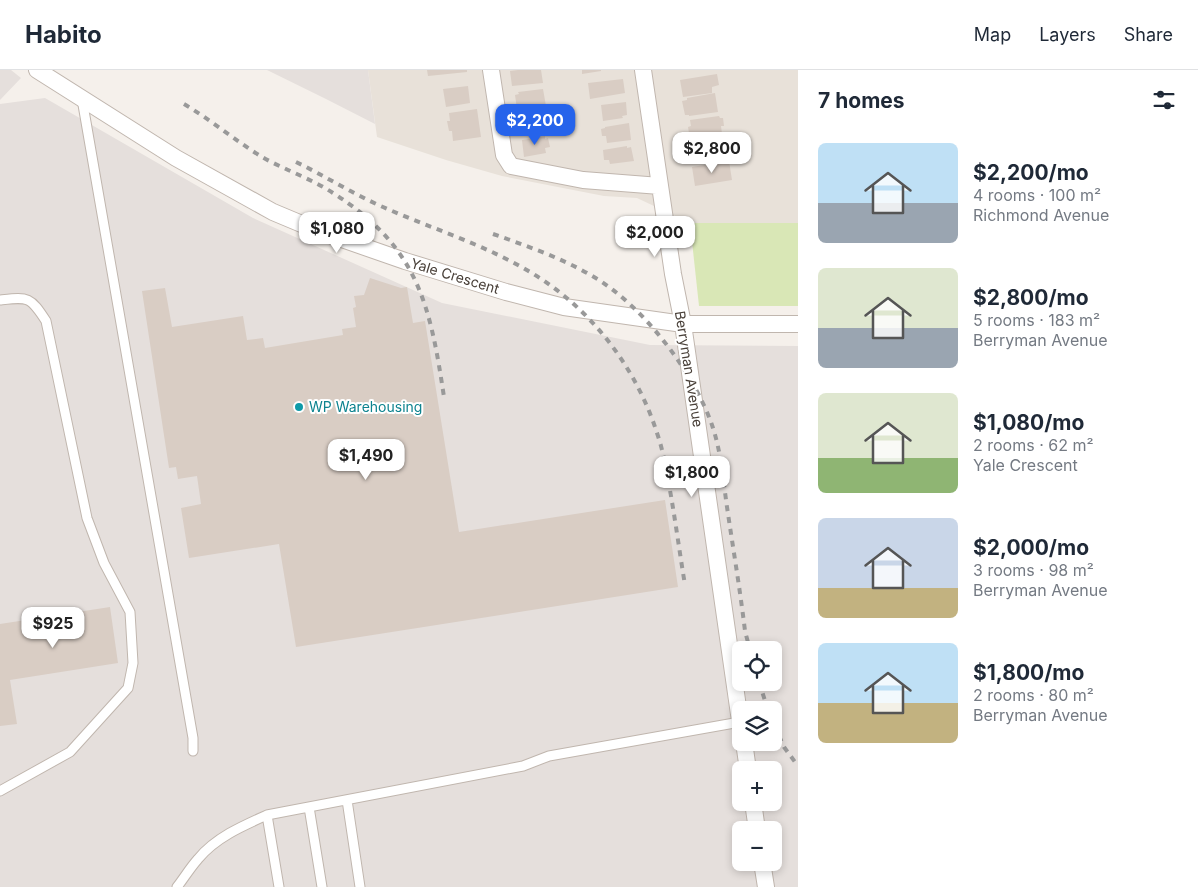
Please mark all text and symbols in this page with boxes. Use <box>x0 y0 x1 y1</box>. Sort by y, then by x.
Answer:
text: Habito <box>25 20 102 49</box>
text: Map <box>974 24 1011 45</box>
text: Layers <box>1039 24 1096 45</box>
text: Share <box>1124 24 1173 45</box>
icon: filters <box>1150 86 1178 114</box>
text: 7 homes <box>818 88 905 113</box>
pin: $2,200 <box>494 104 576 146</box>
text: $2,200 <box>506 110 564 130</box>
pin: $2,800 <box>671 132 753 174</box>
text: $2,800 <box>683 138 741 158</box>
text: $2,200/mo <box>973 160 1089 185</box>
icon: home <box>858 163 918 223</box>
text: 4 rooms · 100 m² <box>973 185 1101 205</box>
text: Richmond Avenue <box>973 205 1109 225</box>
pin: $1,080 <box>296 212 378 254</box>
pin: $2,000 <box>614 216 696 258</box>
text: $1,080 <box>310 218 364 238</box>
text: $2,000 <box>626 222 684 242</box>
street label: Yale Crescent <box>409 254 502 297</box>
text: $2,800/mo <box>973 285 1089 310</box>
icon: home <box>858 288 918 348</box>
street label: Berryman Avenue <box>672 309 707 428</box>
text: 5 rooms · 183 m² <box>973 310 1100 330</box>
text: Berryman Avenue <box>973 330 1108 350</box>
place label: WP Warehousing <box>309 398 422 415</box>
marker: WP Warehousing <box>293 401 305 413</box>
text: $1,080/mo <box>973 410 1084 435</box>
icon: home <box>858 413 918 473</box>
text: 2 rooms · 62 m² <box>973 435 1094 455</box>
pin: $1,490 <box>325 438 407 481</box>
text: $1,490 <box>339 445 393 465</box>
text: Yale Crescent <box>973 455 1078 475</box>
pin: $1,800 <box>651 456 733 498</box>
text: $1,800 <box>665 462 719 482</box>
text: $2,000/mo <box>973 535 1089 560</box>
icon: home <box>858 538 918 598</box>
text: 3 rooms · 98 m² <box>973 560 1094 580</box>
text: Berryman Avenue <box>973 580 1108 600</box>
pin: $925 <box>23 606 83 649</box>
text: $925 <box>32 613 74 633</box>
map controls <box>732 641 782 871</box>
button: locate <box>732 641 782 691</box>
text: $1,800/mo <box>973 660 1084 685</box>
icon: home <box>858 663 918 723</box>
text: 2 rooms · 80 m² <box>973 685 1094 705</box>
button: layers <box>732 701 782 751</box>
text: Berryman Avenue <box>973 705 1108 725</box>
button: + <box>732 761 782 811</box>
button: − <box>732 821 782 871</box>

